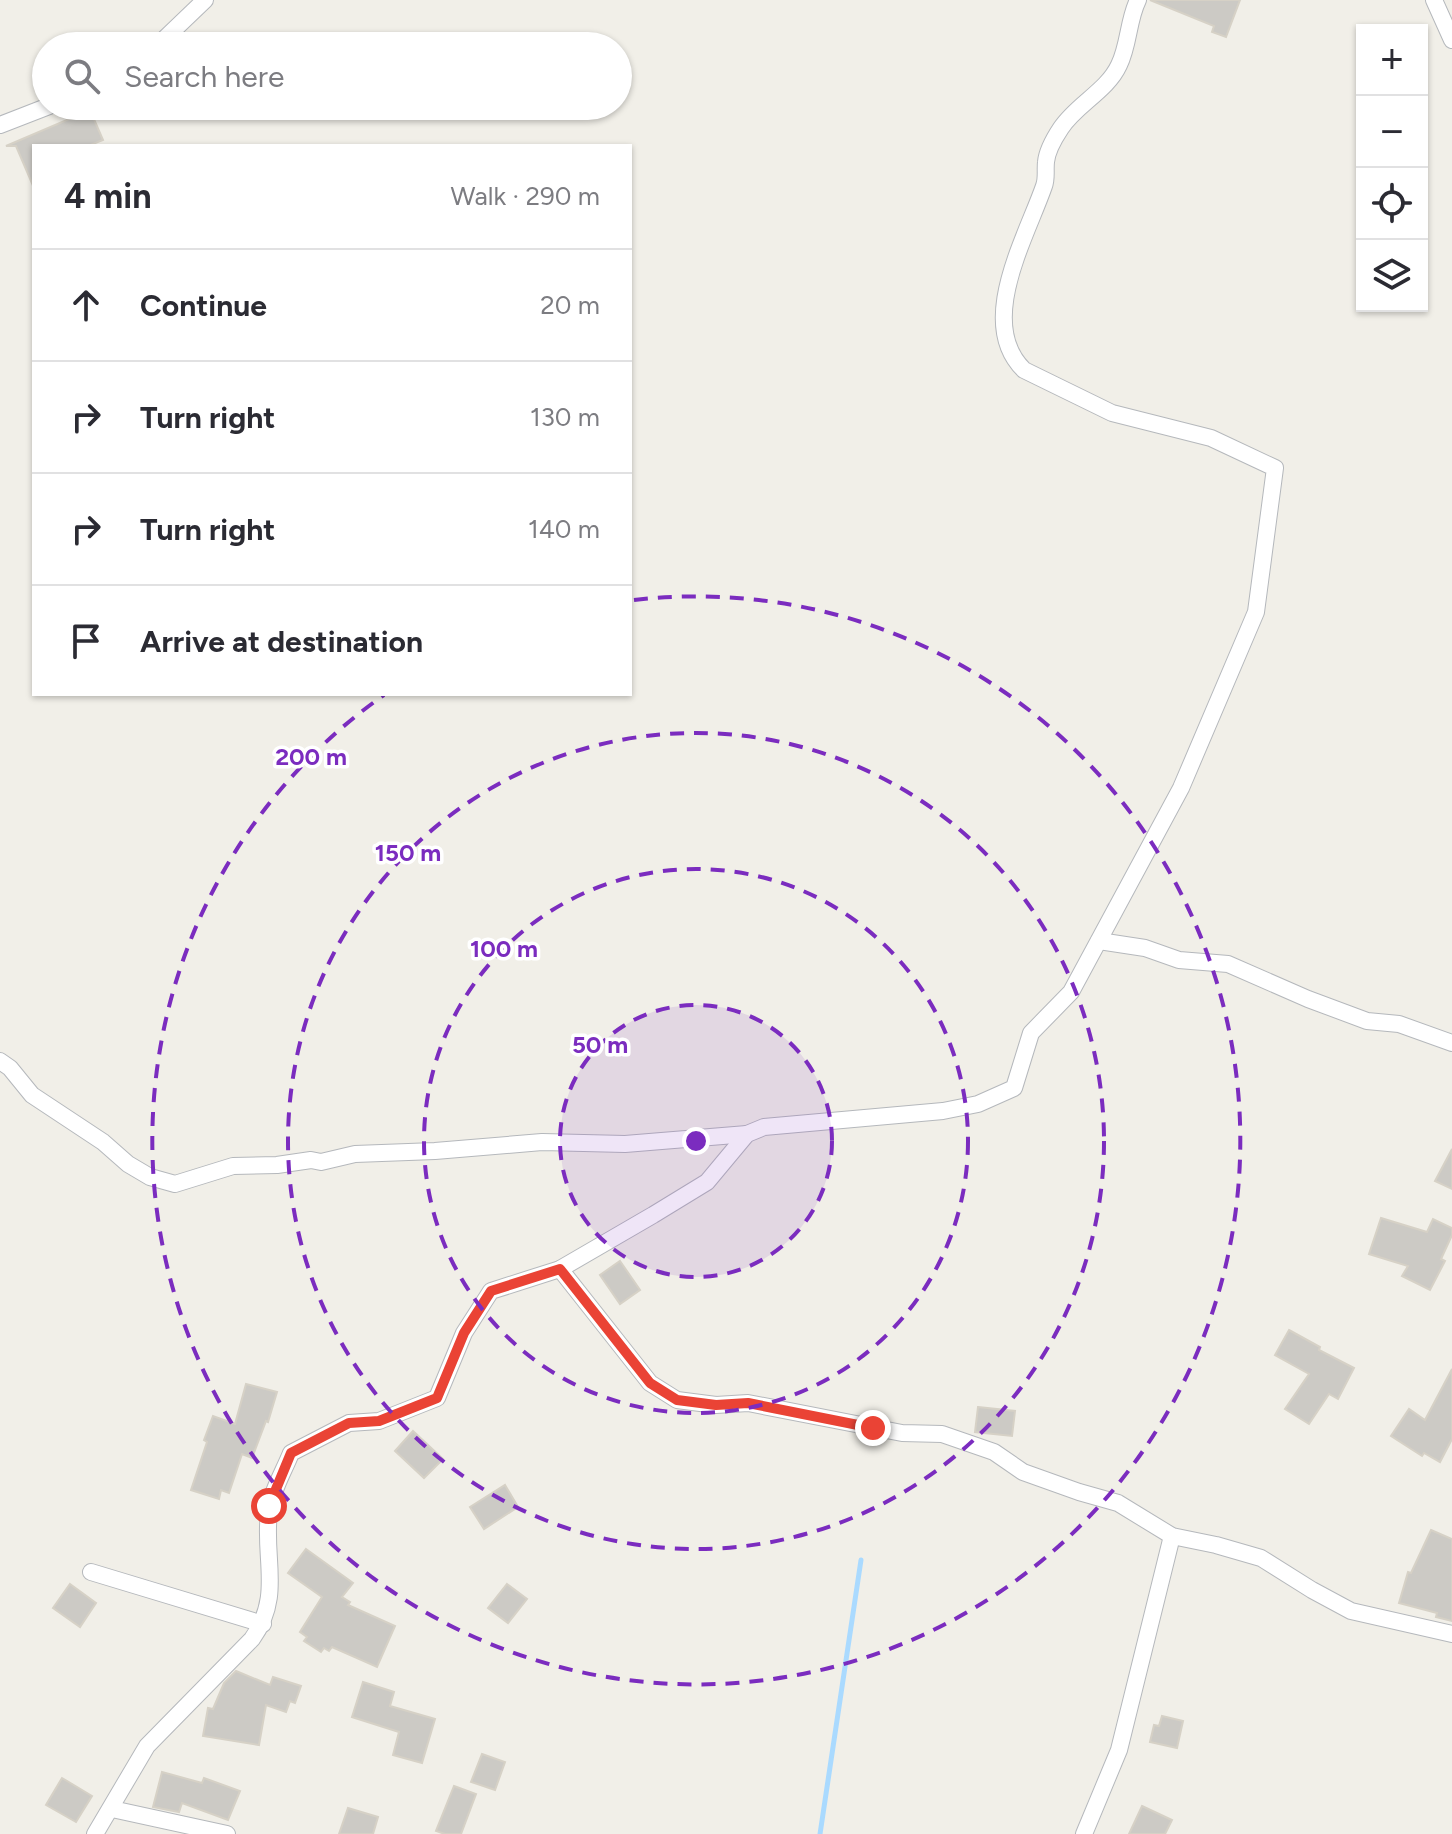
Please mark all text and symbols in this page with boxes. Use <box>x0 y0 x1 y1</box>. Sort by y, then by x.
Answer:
map controls <box>1356 24 1428 312</box>
button: + <box>1356 24 1428 96</box>
search box <box>32 32 632 120</box>
icon: search <box>60 54 104 98</box>
text: Search here <box>124 58 284 95</box>
button: − <box>1356 96 1428 168</box>
button: locate <box>1356 168 1428 240</box>
text: 4 min <box>64 176 151 217</box>
text: Walk · 290 m <box>451 180 600 212</box>
button: layers <box>1356 240 1428 312</box>
icon: ahead <box>64 283 108 327</box>
text: Continue <box>140 287 267 324</box>
text: 20 m <box>540 289 600 321</box>
icon: right <box>64 395 108 439</box>
text: Turn right <box>140 399 275 436</box>
text: 130 m <box>530 401 600 433</box>
icon: right <box>64 507 108 551</box>
text: Turn right <box>140 511 275 548</box>
text: 140 m <box>528 513 600 545</box>
icon: arrive <box>64 619 108 663</box>
text: Arrive at destination <box>140 623 423 660</box>
text: 200 m <box>275 742 347 771</box>
text: 150 m <box>375 838 441 867</box>
text: 100 m <box>470 934 538 963</box>
text: 50 m <box>572 1030 628 1059</box>
centre of rings <box>682 1127 710 1155</box>
route end <box>855 1410 891 1446</box>
route start <box>251 1488 287 1524</box>

